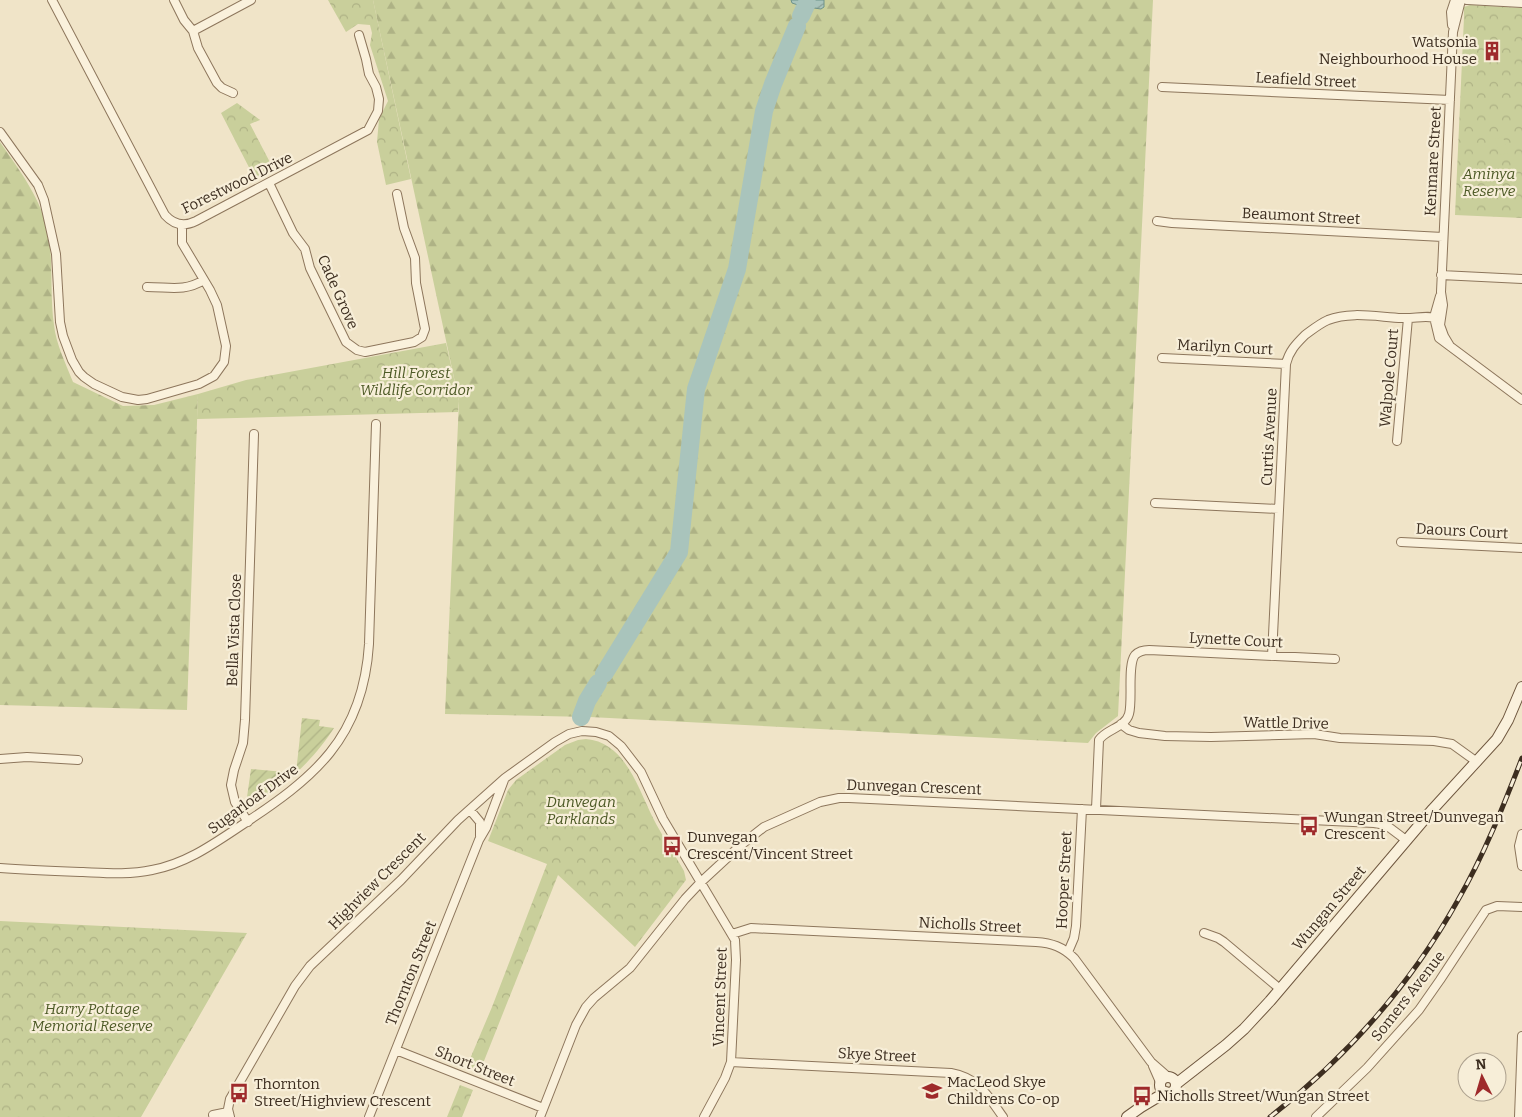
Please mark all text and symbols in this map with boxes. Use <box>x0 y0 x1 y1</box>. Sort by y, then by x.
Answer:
place label: Watsonia Neighbourhood House <box>1319 33 1477 68</box>
building icon: Watsonia Neighbourhood House <box>1481 40 1503 62</box>
street label: Leafield Street <box>1255 68 1358 92</box>
street label: Kenmare Street <box>1421 105 1445 216</box>
street label: Forestwood Drive <box>179 148 295 218</box>
park label: Aminya Reserve <box>1462 165 1516 200</box>
street label: Beaumont Street <box>1241 204 1361 228</box>
street label: Cade Grove <box>314 252 362 332</box>
street label: Walpole Court <box>1376 327 1402 428</box>
street label: Marilyn Court <box>1177 336 1274 359</box>
park label: Hill Forest Wildlife Corridor <box>360 364 473 399</box>
street label: Curtis Avenue <box>1257 388 1281 486</box>
street label: Daours Court <box>1415 520 1509 542</box>
street label: Bella Vista Close <box>223 573 245 687</box>
street label: Lynette Court <box>1188 629 1284 651</box>
street label: Wattle Drive <box>1243 713 1329 733</box>
street label: Sugarloaf Drive <box>204 760 302 838</box>
street label: Dunvegan Crescent <box>846 776 982 798</box>
park label: Dunvegan Parklands <box>546 793 616 828</box>
place label: Wungan Street/Dunvegan Crescent <box>1324 808 1504 843</box>
bus stop icon: Wungan Street/Dunvegan Crescent <box>1298 815 1320 837</box>
street label: Highview Crescent <box>325 828 430 933</box>
place label: Dunvegan Crescent/Vincent Street <box>687 828 853 863</box>
street label: Hooper Street <box>1052 830 1076 929</box>
bus stop icon: Dunvegan Crescent/Vincent Street <box>661 835 683 857</box>
street label: Wungan Street <box>1288 862 1370 954</box>
street label: Nicholls Street <box>918 913 1022 937</box>
street label: Thornton Street <box>382 918 440 1028</box>
street label: Vincent Street <box>709 946 731 1047</box>
street label: Somers Avenue <box>1367 947 1449 1045</box>
park label: Harry Pottage Memorial Reserve <box>31 1000 153 1035</box>
street label: Short Street <box>433 1042 518 1090</box>
street label: Skye Street <box>837 1044 917 1066</box>
north arrow <box>1457 1052 1507 1102</box>
text: N <box>1475 1056 1487 1073</box>
place label: MacLeod Skye Childrens Co-op <box>947 1073 1060 1108</box>
place label: Thornton Street/Highview Crescent <box>254 1075 432 1110</box>
school or university icon: MacLeod Skye Childrens Co-op <box>921 1080 943 1102</box>
bus stop icon: Thornton Street/Highview Crescent <box>228 1082 250 1104</box>
bus stop icon: Nicholls Street/Wungan Street <box>1131 1085 1153 1107</box>
place label: Nicholls Street/Wungan Street <box>1157 1087 1370 1105</box>

